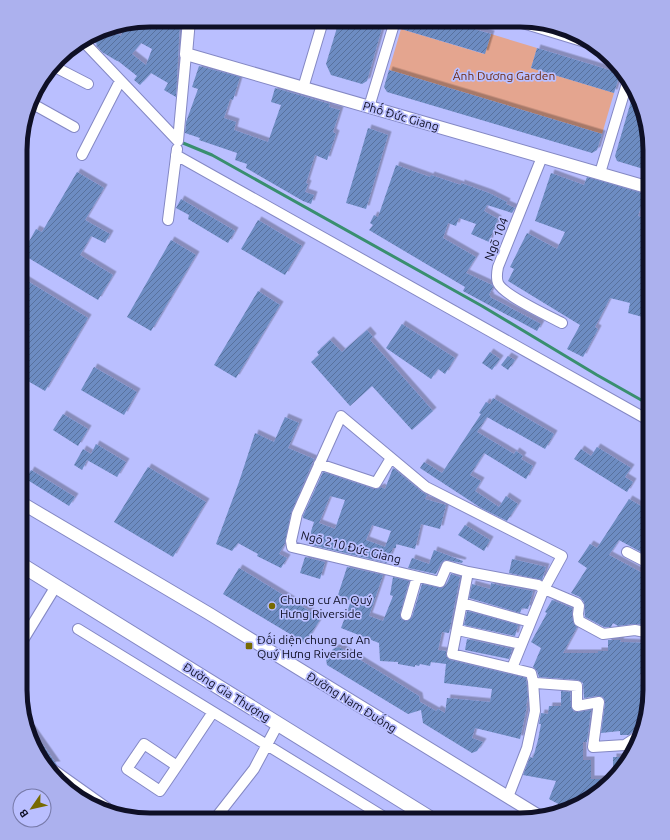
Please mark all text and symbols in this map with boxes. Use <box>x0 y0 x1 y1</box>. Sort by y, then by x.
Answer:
park label: Ánh Dương Garden <box>453 69 555 82</box>
street label: Phố Đức Giang <box>361 98 441 133</box>
street label: Ngõ 104 <box>482 215 510 263</box>
street label: Ngõ 210 Đức Giang <box>299 528 403 566</box>
place label: Chung cư An Quý Hưng Riverside <box>280 593 372 620</box>
marker: Chung cư An Quý Hưng Riverside <box>267 601 277 611</box>
place label: Đối diện chung cư An Quý Hưng Riverside <box>257 632 370 660</box>
marker: Đối diện chung cư An Quý Hưng Riverside <box>244 641 254 651</box>
street label: Đường Gia Thượng <box>180 660 273 725</box>
street label: Đường Nam Đuống <box>305 668 400 735</box>
north arrow <box>12 788 52 828</box>
text: B <box>17 807 31 820</box>

